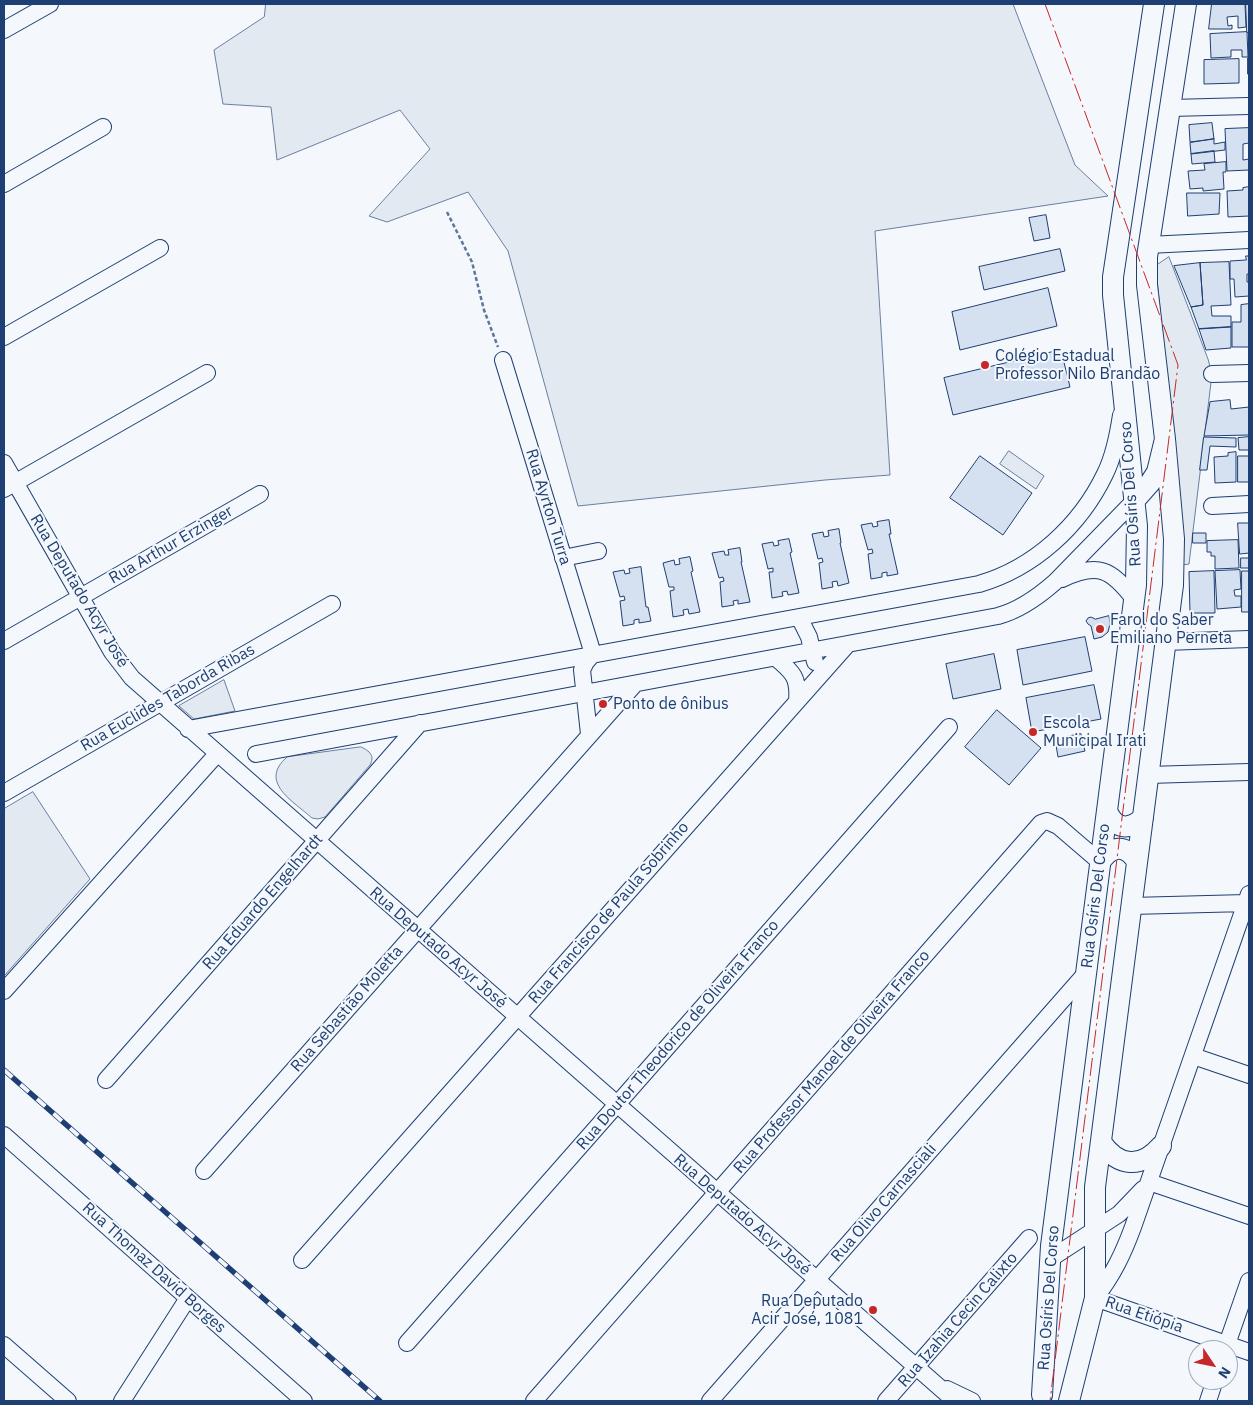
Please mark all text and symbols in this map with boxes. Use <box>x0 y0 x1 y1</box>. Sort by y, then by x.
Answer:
place label: Colégio Estadual Professor Nilo Brandão <box>995 346 1160 384</box>
marker: Colégio Estadual Professor Nilo Brandão <box>979 359 991 371</box>
street label: Rua Osíris Del Corso <box>1116 421 1146 567</box>
street label: Rua Ayrton Turra <box>521 447 575 567</box>
street label: Rua Arthur Erzinger <box>106 502 236 588</box>
street label: Rua Deputado Acyr José <box>26 511 132 671</box>
place label: Farol do Saber Emiliano Perneta <box>1110 610 1232 648</box>
marker: Farol do Saber Emiliano Perneta <box>1094 623 1106 635</box>
street label: Rua Euclides Taborda Ribas <box>77 640 259 756</box>
place label: Ponto de ônibus <box>613 694 729 714</box>
marker: Ponto de ônibus <box>597 698 609 710</box>
place label: Escola Municipal Irati <box>1043 713 1147 751</box>
marker: Escola Municipal Irati <box>1027 726 1039 738</box>
street label: Rua Francisco de Paula Sobrinho <box>525 818 693 1008</box>
street label: Rua Osíris Del Corso <box>1078 823 1114 969</box>
street label: Rua Eduardo Engelhardt <box>199 830 327 974</box>
street label: Rua Deputado Acyr José <box>366 883 510 1013</box>
street label: Rua Doutor Theodorico de Oliveira Franco <box>573 916 783 1154</box>
street label: Rua Sebastião Moletta <box>287 942 407 1076</box>
street label: Rua Professor Manoel de Oliveira Franco <box>730 946 934 1178</box>
street label: Rua Olivo Carnasciali <box>827 1140 941 1266</box>
street label: Rua Deputado Acyr José <box>670 1150 814 1280</box>
street label: Rua Thomaz David Borges <box>78 1198 230 1338</box>
street label: Rua Osíris Del Corso <box>1034 1225 1064 1371</box>
street label: Rua Izahia Cecin Calixto <box>894 1249 1022 1391</box>
place label: Rua Deputado Acir José, 1081 <box>751 1291 863 1329</box>
street label: Rua Etiópia <box>1102 1293 1186 1337</box>
marker: Rua Deputado Acir José, 1081 <box>867 1304 879 1316</box>
north arrow <box>1188 1340 1238 1390</box>
text: N <box>1214 1364 1235 1382</box>

